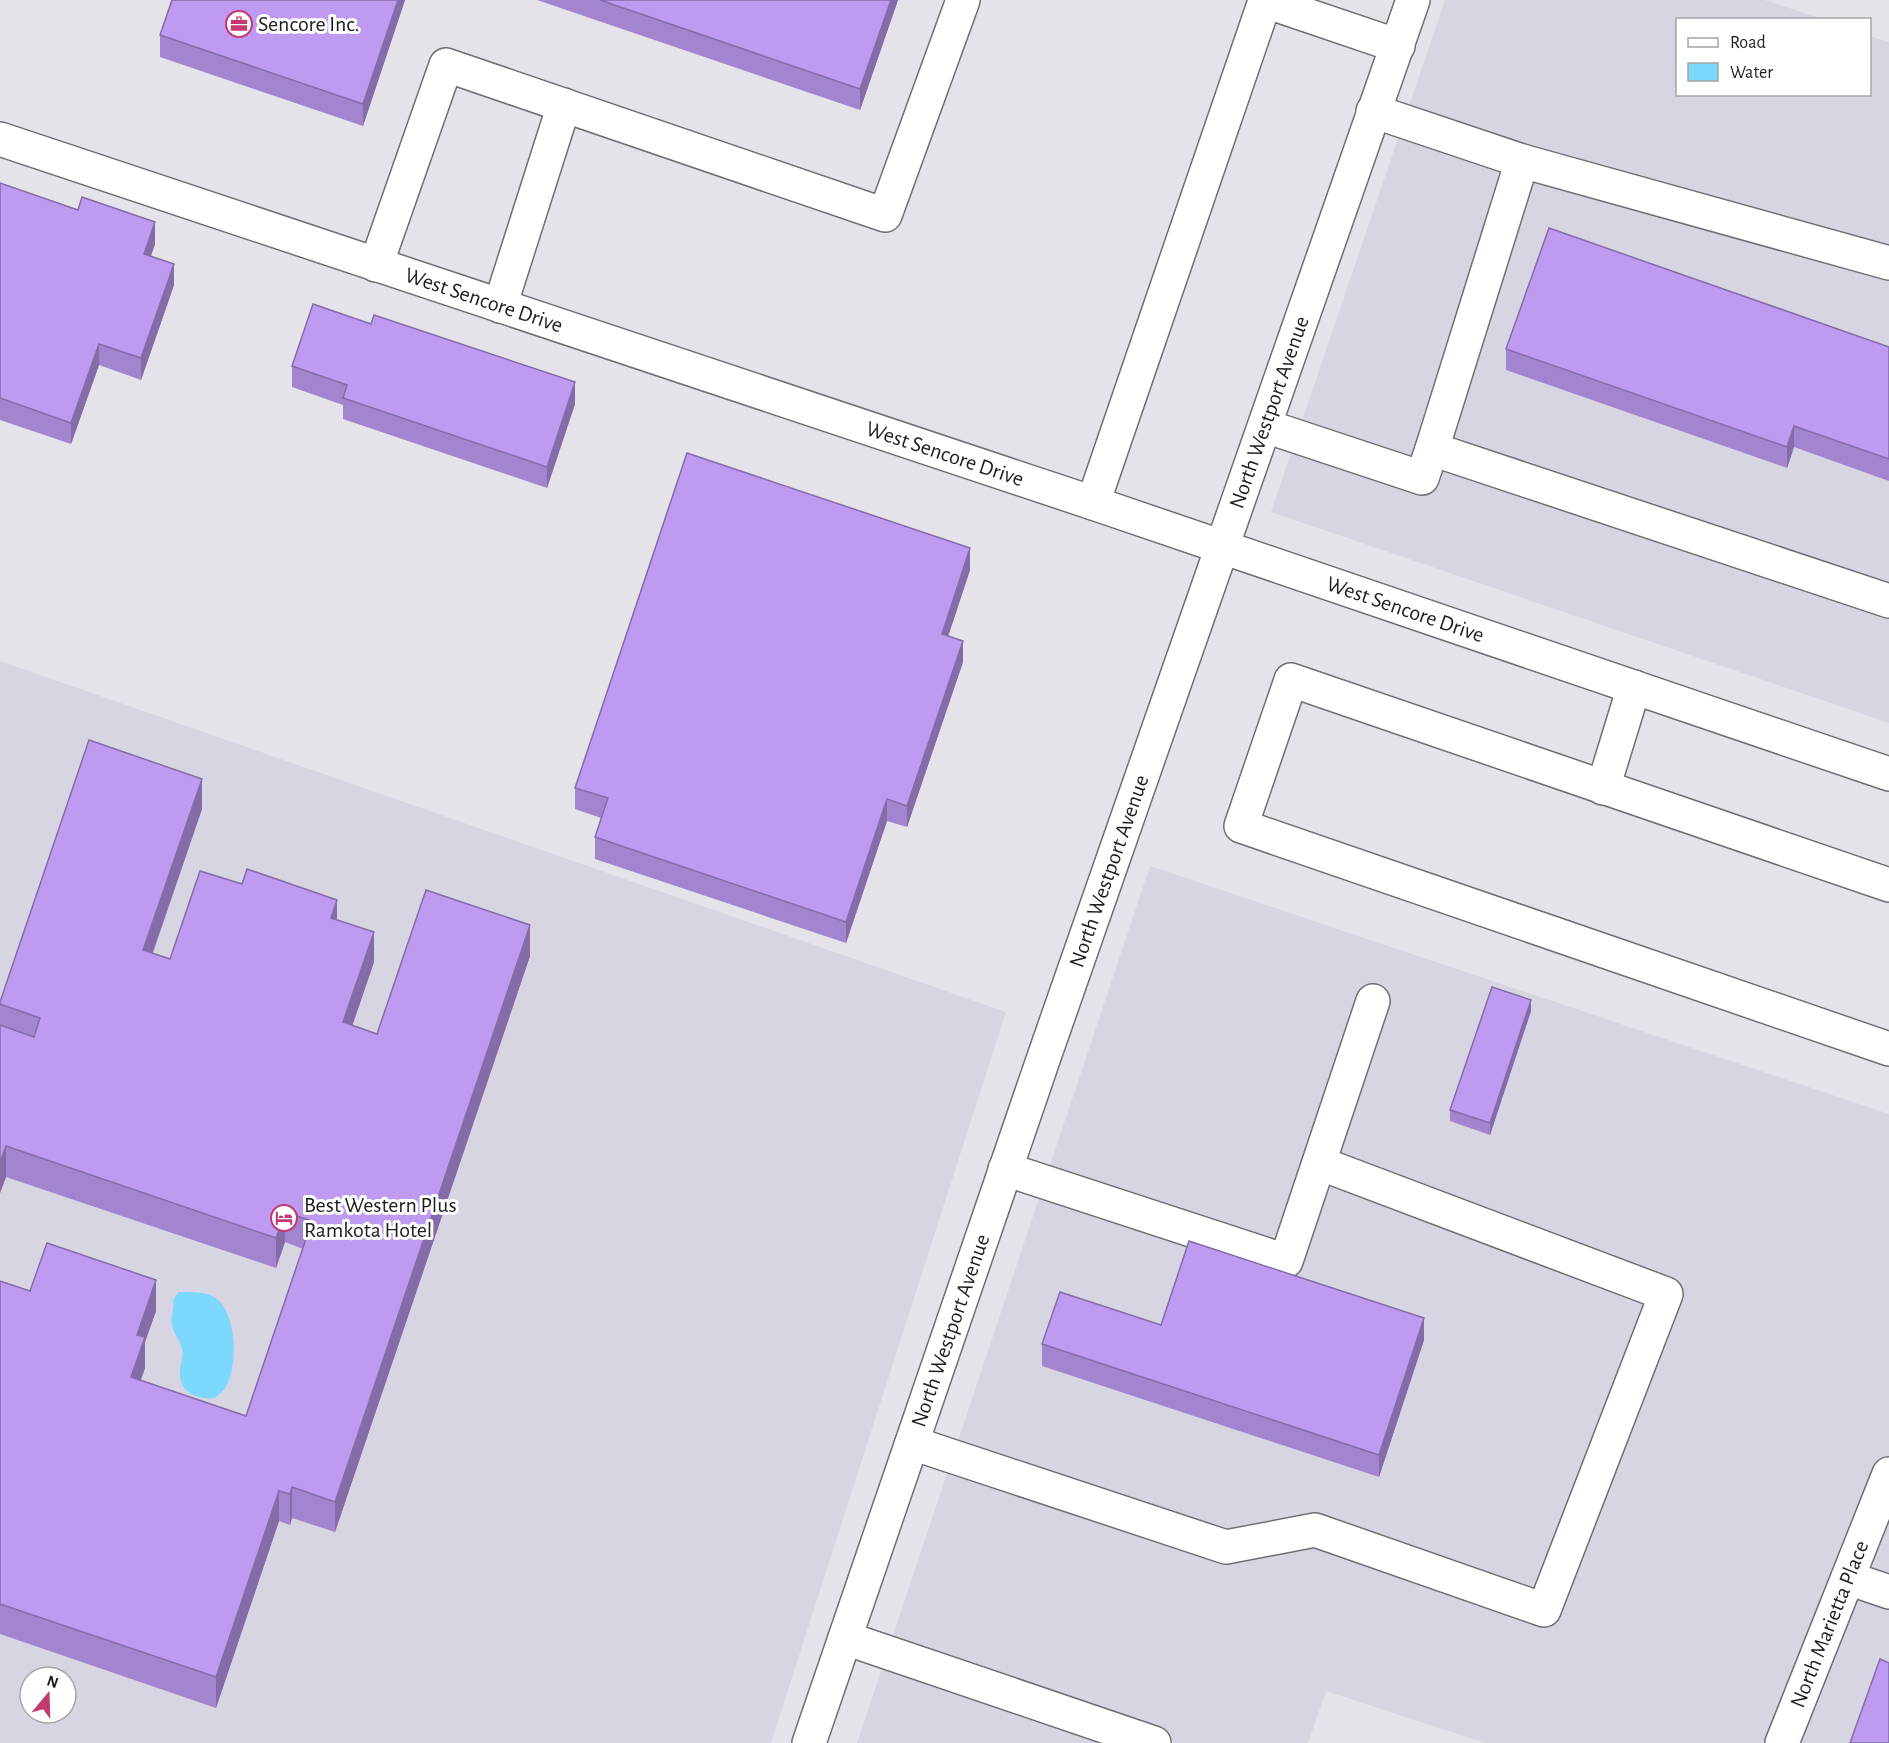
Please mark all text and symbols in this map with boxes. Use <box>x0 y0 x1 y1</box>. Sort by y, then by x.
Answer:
office icon: Sencore Inc. <box>224 9 254 39</box>
place label: Sencore Inc. <box>258 13 359 35</box>
legend <box>1676 18 1871 96</box>
text: Road <box>1730 34 1766 52</box>
text: Water <box>1730 64 1773 82</box>
street label: West Sencore Drive <box>402 264 566 337</box>
street label: North Westport Avenue <box>1225 313 1313 511</box>
street label: West Sencore Drive <box>863 417 1027 490</box>
street label: West Sencore Drive <box>1324 572 1487 646</box>
street label: North Westport Avenue <box>1065 772 1153 970</box>
place label: Best Western Plus Ramkota Hotel <box>304 1194 457 1241</box>
hotel icon: Best Western Plus Ramkota Hotel <box>269 1203 299 1233</box>
street label: North Westport Avenue <box>907 1231 993 1430</box>
street label: North Marietta Place <box>1786 1537 1872 1711</box>
north arrow <box>18 1665 78 1725</box>
text: N <box>45 1672 60 1691</box>

